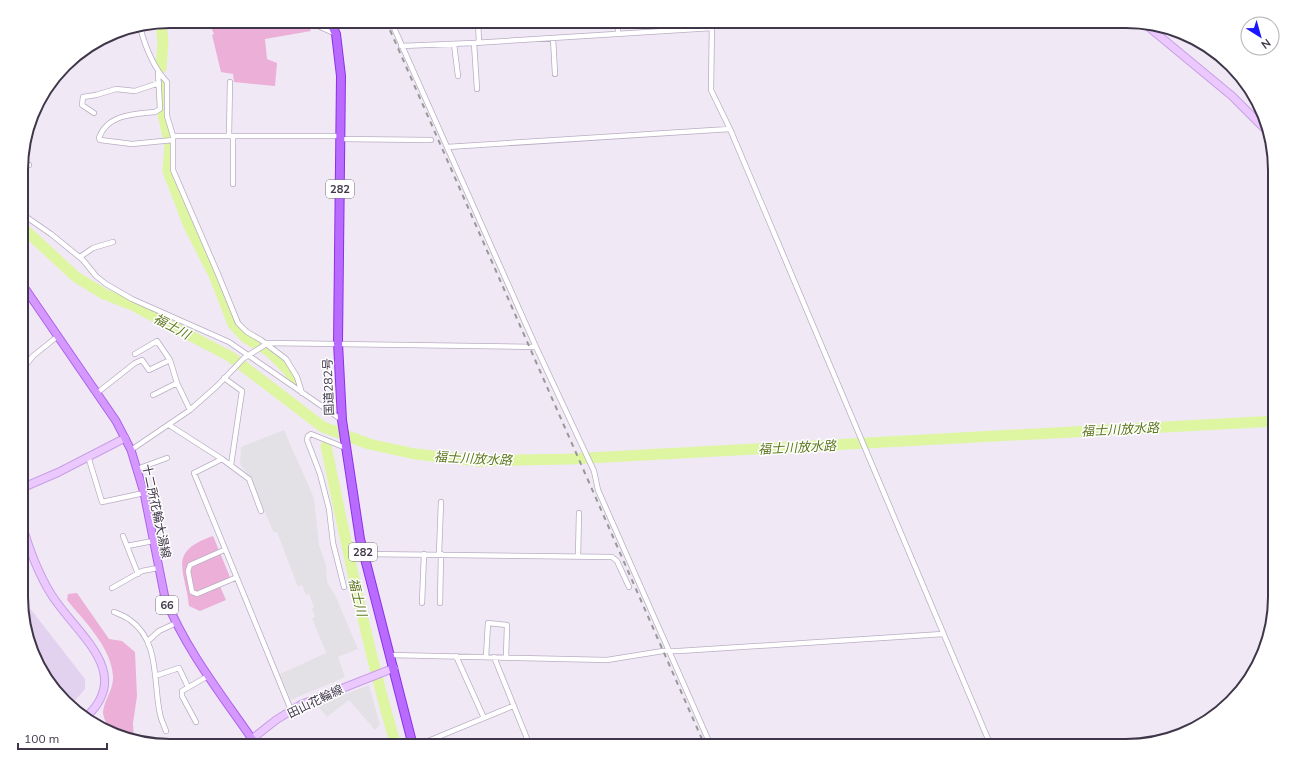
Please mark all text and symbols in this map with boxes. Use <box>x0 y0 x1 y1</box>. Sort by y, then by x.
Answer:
north arrow <box>1240 16 1280 56</box>
text: N <box>1258 36 1274 52</box>
road number: 282 <box>326 180 354 198</box>
water label: 福士川 <box>151 310 195 343</box>
street label: 国道282号 <box>319 358 337 416</box>
water label: 福士川放水路 <box>1081 419 1160 439</box>
water label: 福士川放水路 <box>758 437 837 457</box>
water label: 福士川放水路 <box>434 448 513 468</box>
street label: 十二所花輪大湯線 <box>140 462 174 560</box>
road number: 282 <box>349 543 377 561</box>
water label: 福士川 <box>346 576 371 620</box>
road number: 66 <box>156 596 178 614</box>
street label: 田山花輪線 <box>285 681 345 721</box>
scale bar <box>18 725 107 751</box>
text: 100 m <box>24 731 59 746</box>

